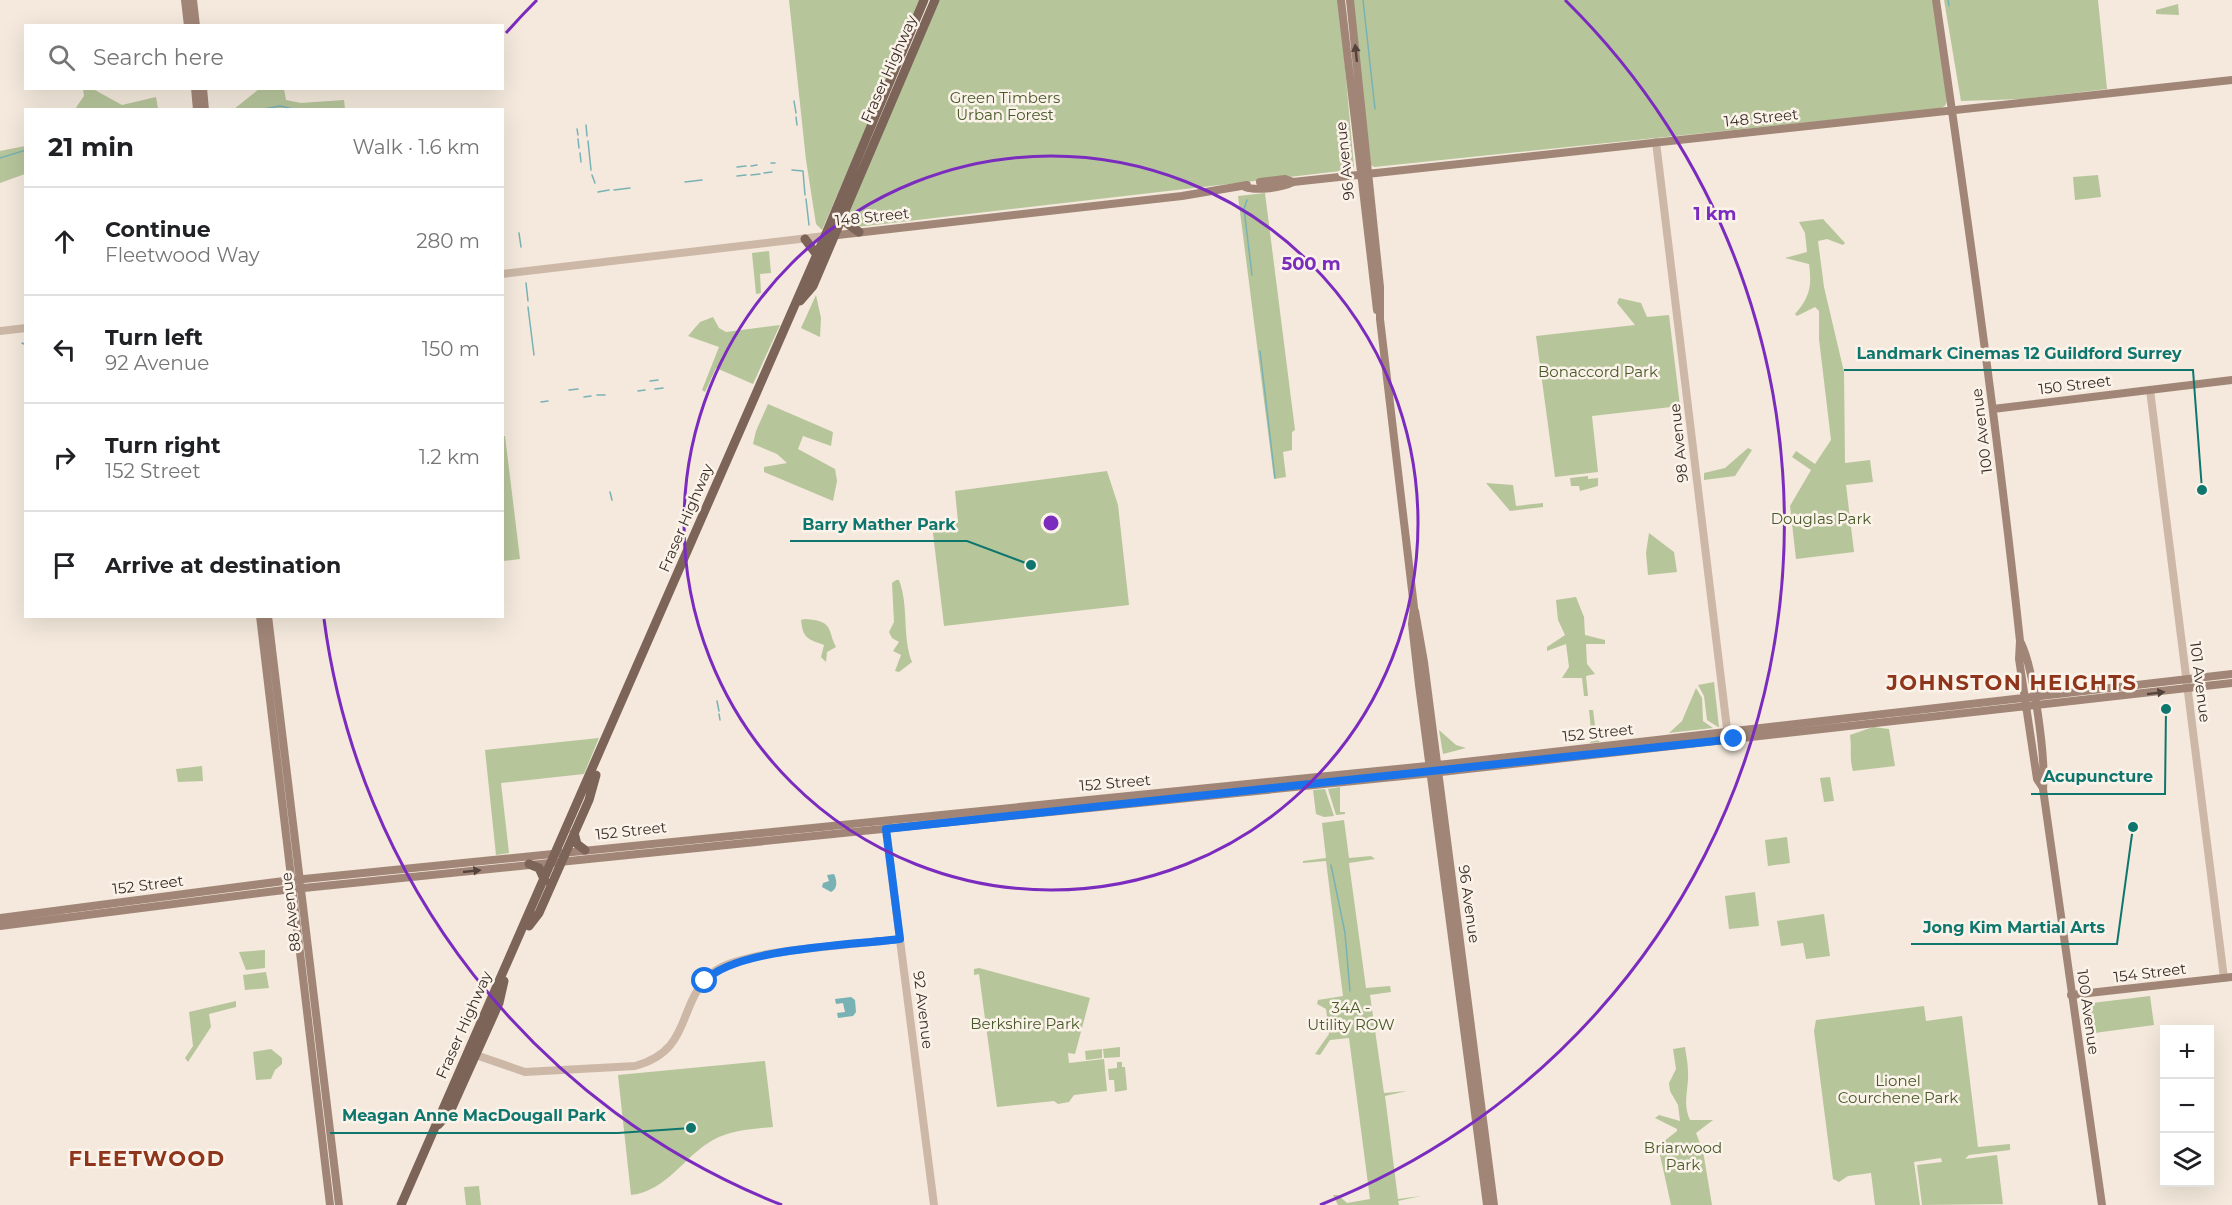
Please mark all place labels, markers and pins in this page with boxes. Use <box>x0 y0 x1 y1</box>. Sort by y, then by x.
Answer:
callout: Landmark Cinemas 12 Guildford Surrey <box>1844 336 2193 370</box>
callout: Barry Mather Park <box>790 507 967 541</box>
centre of rings <box>1041 513 1061 533</box>
callout: Acupuncture <box>2031 760 2165 794</box>
callout: Jong Kim Martial Arts <box>1911 910 2117 944</box>
callout: Meagan Anne MacDougall Park <box>330 1099 618 1133</box>

